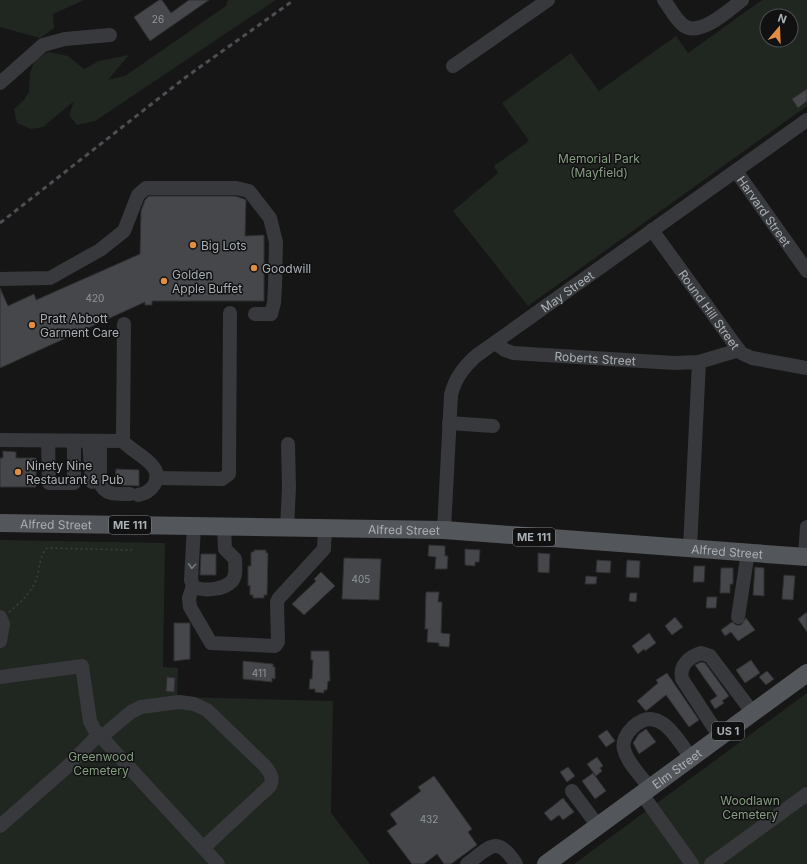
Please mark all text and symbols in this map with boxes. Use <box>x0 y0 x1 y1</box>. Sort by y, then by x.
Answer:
north arrow <box>759 8 799 48</box>
text: N <box>776 11 789 27</box>
house number: 26 <box>152 13 164 25</box>
park label: Memorial Park (Mayfield) <box>558 151 640 180</box>
street label: Harvard Street <box>734 173 794 249</box>
place label: Big Lots <box>201 238 247 253</box>
marker: Big Lots <box>188 240 198 250</box>
place label: Goodwill <box>262 261 311 276</box>
marker: Goodwill <box>249 263 259 273</box>
place label: Golden Apple Buffet <box>172 267 242 296</box>
street label: May Street <box>538 267 596 315</box>
street label: Round Hill Street <box>676 267 743 352</box>
marker: Golden Apple Buffet <box>159 276 169 286</box>
house number: 420 <box>86 292 104 304</box>
place label: Pratt Abbott Garment Care <box>40 311 119 340</box>
marker: Pratt Abbott Garment Care <box>27 320 37 330</box>
street label: Roberts Street <box>554 348 636 368</box>
place label: Ninety Nine Restaurant & Pub <box>26 458 124 487</box>
marker: Ninety Nine Restaurant & Pub <box>13 467 23 477</box>
street label: Alfred Street <box>20 516 92 532</box>
road number: ME 111 <box>109 516 151 534</box>
street label: Alfred Street <box>368 521 440 537</box>
road number: ME 111 <box>513 528 555 546</box>
street label: Alfred Street <box>691 541 763 561</box>
one-way arrow <box>187 563 196 569</box>
house number: 405 <box>352 573 370 585</box>
house number: 411 <box>252 667 266 679</box>
road number: US 1 <box>712 722 744 740</box>
street label: Elm Street <box>649 745 705 791</box>
park label: Greenwood Cemetery <box>68 749 134 778</box>
park label: Woodlawn Cemetery <box>720 793 780 822</box>
house number: 432 <box>420 813 438 825</box>

